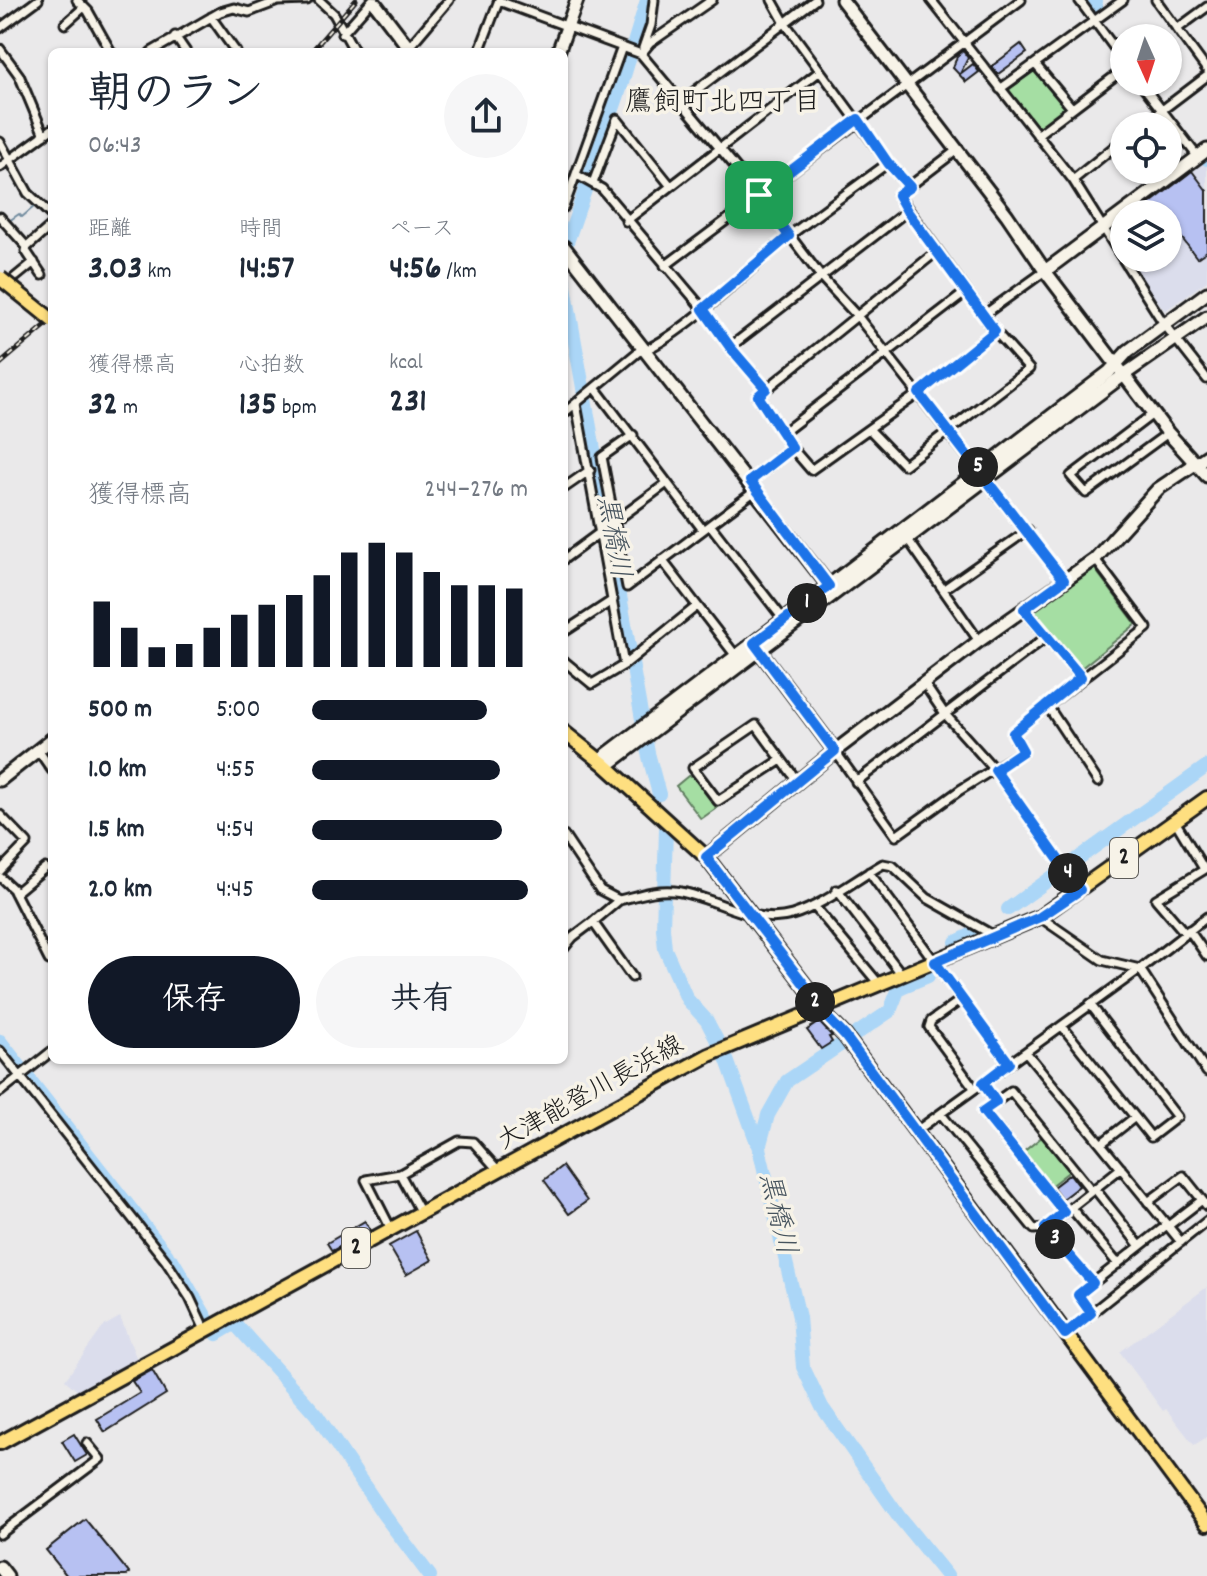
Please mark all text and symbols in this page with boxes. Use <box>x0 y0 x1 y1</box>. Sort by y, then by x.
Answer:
north arrow <box>1110 24 1182 96</box>
map controls <box>1110 24 1182 272</box>
text: 朝のラン <box>88 66 264 129</box>
button: share <box>444 74 528 158</box>
district label: 鷹飼町北四丁目 <box>625 85 821 125</box>
button: locate <box>1110 112 1182 184</box>
text: 06:43 <box>88 128 142 165</box>
pin <box>725 161 793 229</box>
icon: arrive <box>737 173 781 217</box>
button: layers <box>1110 200 1182 272</box>
text: 距離 <box>88 215 132 246</box>
text: 時間 <box>239 215 283 246</box>
text: ペース <box>389 215 454 246</box>
text: 3.03 <box>88 246 142 295</box>
text: 14:57 <box>239 246 295 295</box>
text: 4:56 <box>389 246 441 295</box>
text: km <box>142 257 172 288</box>
text: /km <box>441 257 477 288</box>
text: kcal <box>389 348 423 379</box>
text: 獲得標高 <box>88 351 176 382</box>
text: 心拍数 <box>239 351 305 382</box>
text: 231 <box>389 379 427 428</box>
text: 32 <box>88 382 118 431</box>
text: 135 <box>239 382 277 431</box>
text: m <box>118 393 138 424</box>
text: bpm <box>277 393 317 424</box>
pin: 5 <box>958 447 998 487</box>
text: 5 <box>973 451 983 482</box>
text: 244–276 m <box>424 472 528 509</box>
text: 獲得標高 <box>88 478 192 515</box>
water label: 黒橋川 <box>584 492 638 582</box>
pin: 1 <box>787 583 827 623</box>
text: 1 <box>805 587 809 618</box>
text: 500 m <box>88 692 152 729</box>
text: 5:00 <box>216 692 261 729</box>
text: 1.0 km <box>88 752 147 789</box>
text: 4:55 <box>216 752 255 789</box>
text: 1.5 km <box>88 812 145 849</box>
text: 4:54 <box>216 812 254 849</box>
road number: 2 <box>1110 838 1138 878</box>
pin: 4 <box>1048 853 1088 893</box>
text: 4 <box>1063 857 1073 888</box>
text: 2.0 km <box>88 872 152 909</box>
text: 4:45 <box>216 872 254 909</box>
button: 保存 <box>88 956 300 1048</box>
button: 共有 <box>316 956 528 1048</box>
pin: 2 <box>795 982 835 1022</box>
text: 2 <box>810 986 820 1017</box>
street label: 大津能登川長浜線 <box>491 1027 691 1161</box>
water label: 黒橋川 <box>746 1169 804 1259</box>
pin: 3 <box>1035 1219 1075 1259</box>
text: 3 <box>1050 1223 1060 1254</box>
road number: 2 <box>342 1228 370 1268</box>

